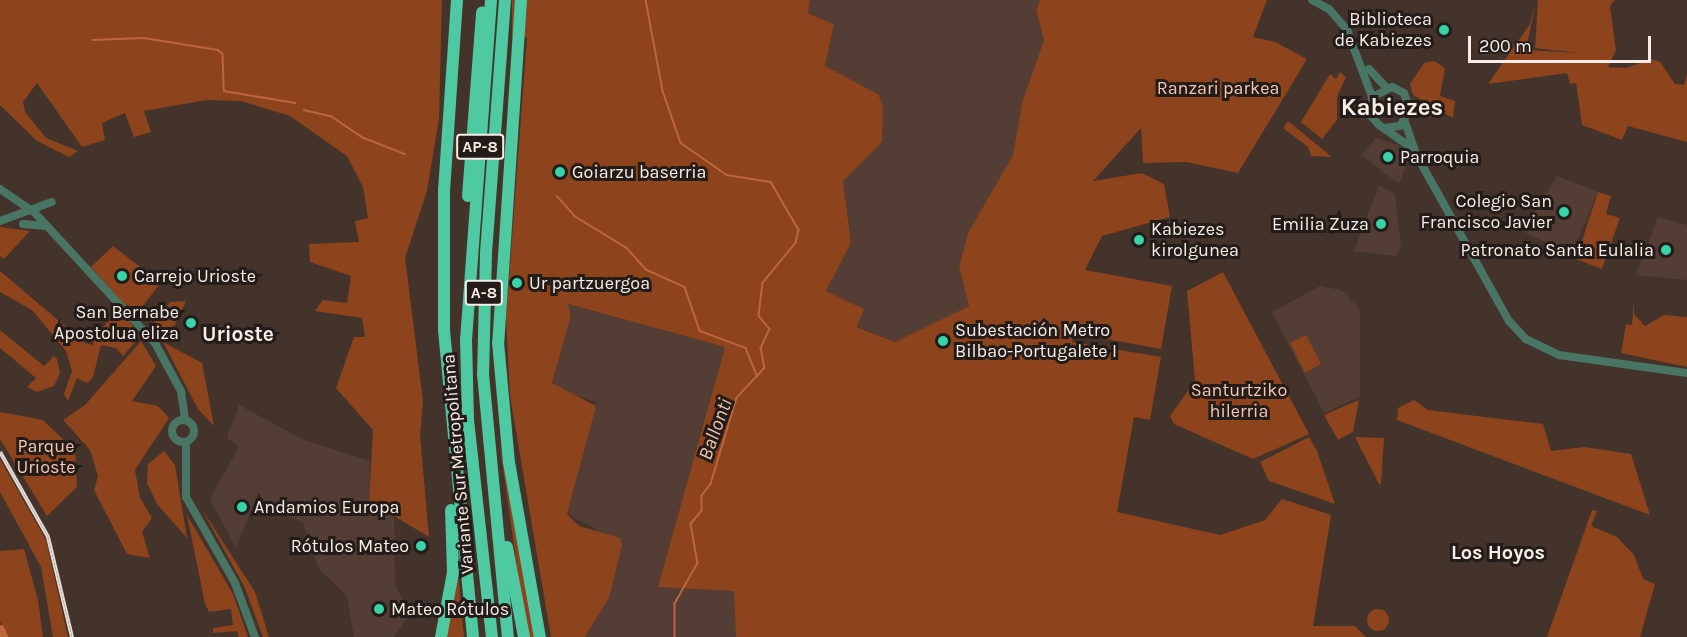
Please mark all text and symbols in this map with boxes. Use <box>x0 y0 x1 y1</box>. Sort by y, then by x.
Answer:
place label: Biblioteca de Kabiezes <box>1334 9 1432 52</box>
marker: Biblioteca de Kabiezes <box>1437 23 1451 37</box>
scale bar <box>1471 24 1654 62</box>
text: 200 m <box>1479 35 1532 57</box>
park label: Ranzari parkea <box>1157 77 1279 99</box>
district label: Kabiezes <box>1341 94 1443 122</box>
road number: AP-8 <box>456 134 504 160</box>
place label: Parroquia <box>1400 146 1479 168</box>
marker: Parroquia <box>1381 150 1395 164</box>
place label: Goiarzu baserria <box>572 161 706 183</box>
marker: Goiarzu baserria <box>553 165 567 179</box>
place label: Colegio San Francisco Javier <box>1420 191 1552 234</box>
marker: Colegio San Francisco Javier <box>1557 205 1571 219</box>
place label: Emilia Zuza <box>1272 213 1369 235</box>
marker: Emilia Zuza <box>1374 217 1388 231</box>
place label: Kabiezes kirolgunea <box>1151 219 1239 262</box>
marker: Kabiezes kirolgunea <box>1132 233 1146 247</box>
place label: Patronato Santa Eulalia <box>1460 239 1654 261</box>
marker: Patronato Santa Eulalia <box>1659 243 1673 257</box>
place label: Carrejo Urioste <box>134 265 256 287</box>
marker: Carrejo Urioste <box>115 269 129 283</box>
place label: Ur partzuergoa <box>529 272 650 294</box>
marker: Ur partzuergoa <box>510 276 524 290</box>
road number: A-8 <box>464 280 504 306</box>
place label: San Bernabe Apostolua eliza <box>54 302 179 344</box>
marker: San Bernabe Apostolua eliza <box>184 316 198 330</box>
place label: Subestación Metro Bilbao-Portugalete I <box>955 320 1117 362</box>
district label: Urioste <box>202 321 274 347</box>
marker: Subestación Metro Bilbao-Portugalete I <box>936 334 950 348</box>
street label: Variante Sur Metropolitana <box>438 353 478 575</box>
park label: Santurtziko hilerria <box>1191 380 1287 422</box>
water label: Ballonti <box>693 395 737 463</box>
park label: Parque Urioste <box>17 436 75 478</box>
place label: Andamios Europa <box>254 496 399 518</box>
marker: Andamios Europa <box>235 500 249 514</box>
place label: Rótulos Mateo <box>291 535 409 557</box>
marker: Rótulos Mateo <box>414 539 428 553</box>
district label: Los Hoyos <box>1451 540 1545 564</box>
place label: Mateo Rótulos <box>391 598 509 620</box>
marker: Mateo Rótulos <box>372 602 386 616</box>

